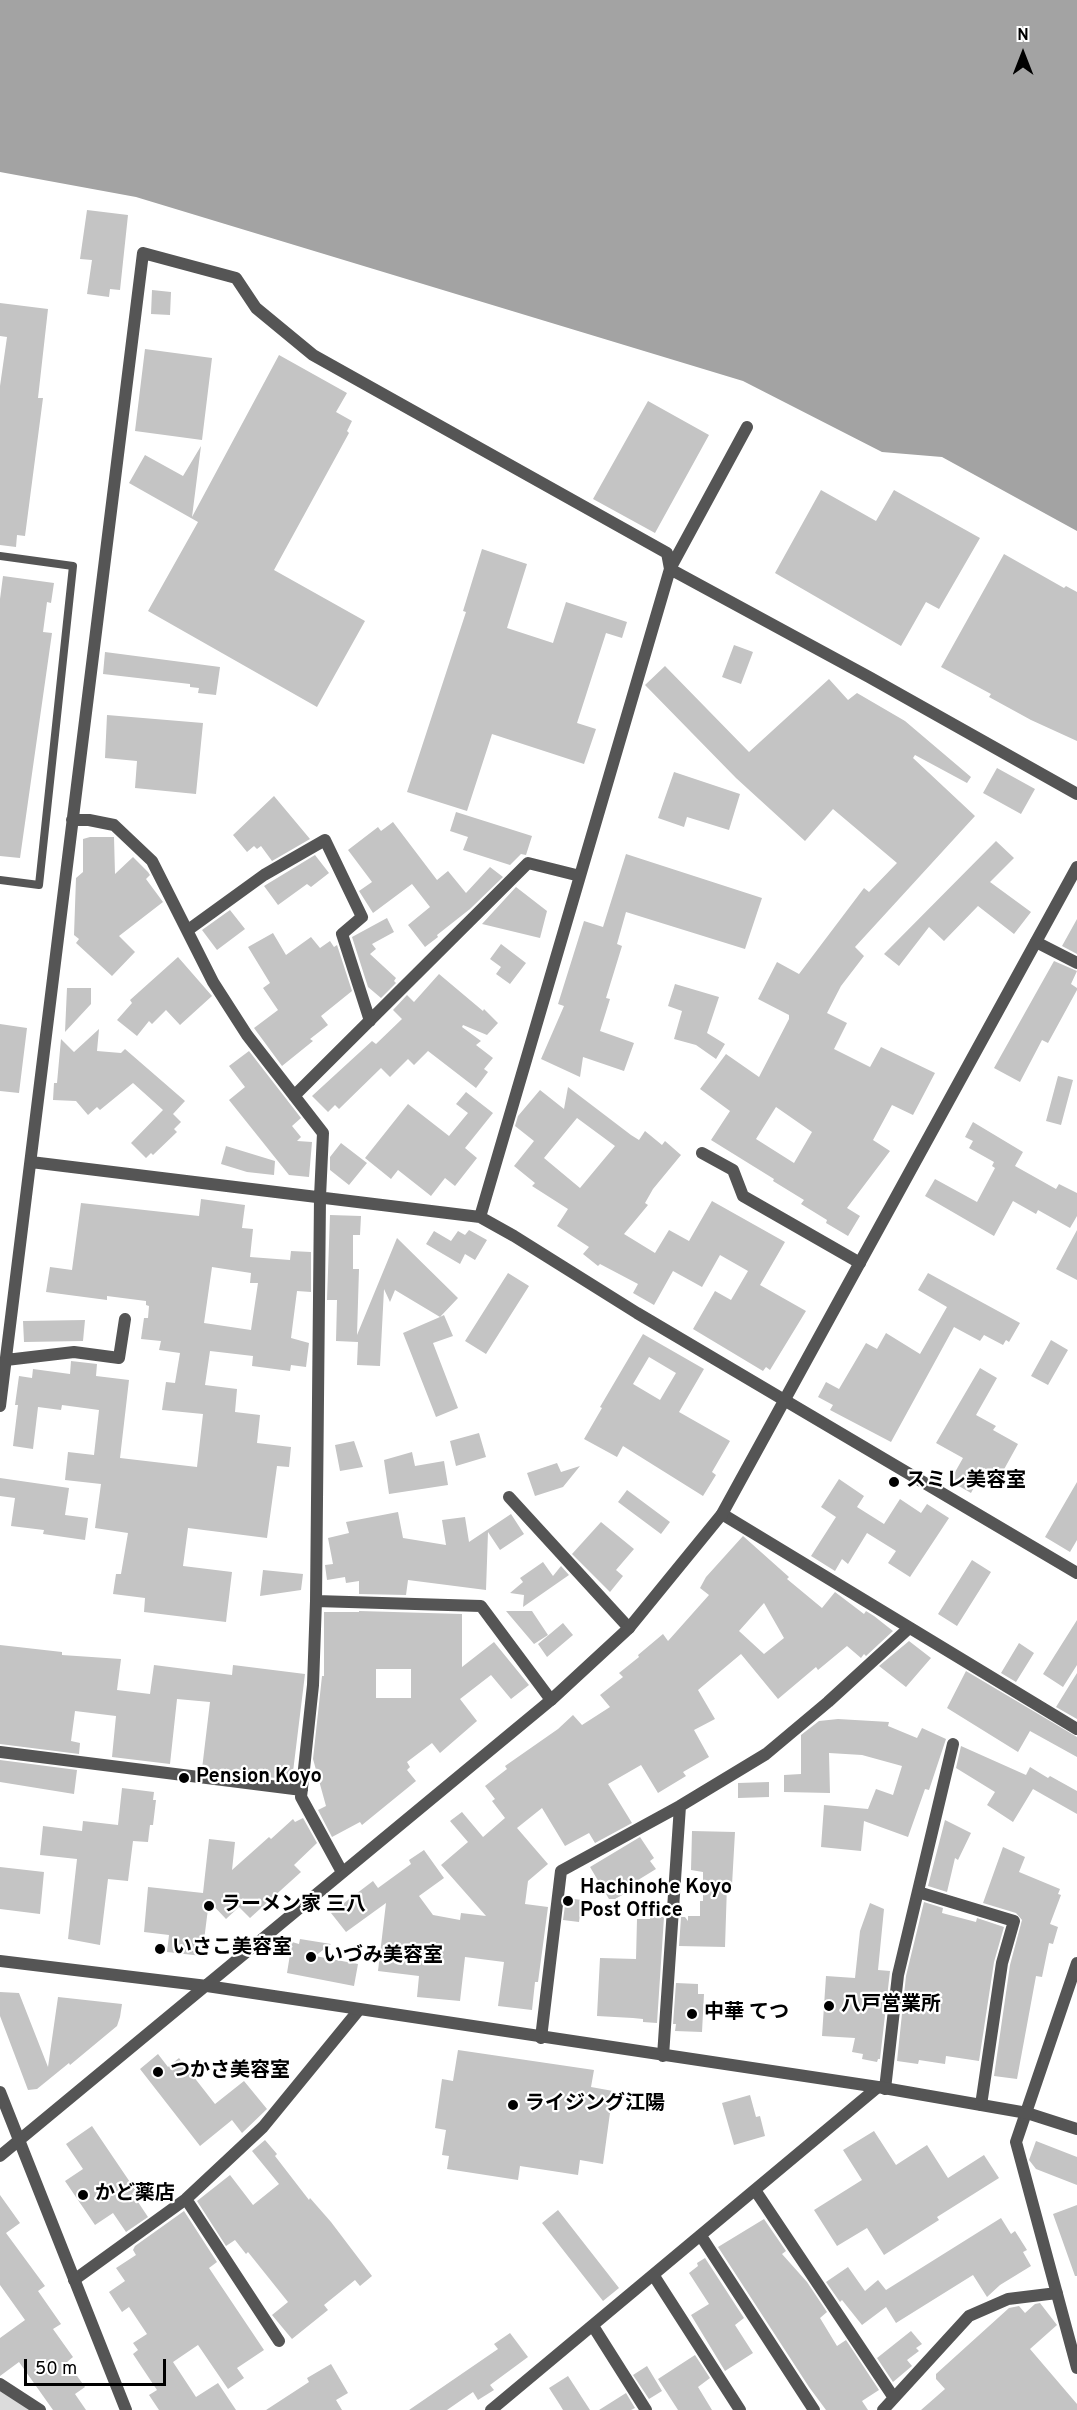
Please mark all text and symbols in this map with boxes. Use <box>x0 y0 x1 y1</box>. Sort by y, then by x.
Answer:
north arrow <box>993 24 1053 84</box>
text: N <box>1017 26 1029 46</box>
place label: スミレ美容室 <box>906 1470 1026 1494</box>
marker: スミレ美容室 <box>887 1475 901 1489</box>
place label: Pension Koyo <box>196 1766 322 1790</box>
marker: Pension Koyo <box>177 1771 191 1785</box>
place label: Hachinohe Koyo Post Office <box>580 1877 732 1924</box>
place label: ラーメン家 三八 <box>221 1894 366 1918</box>
marker: Hachinohe Koyo Post Office <box>561 1894 575 1908</box>
marker: ラーメン家 三八 <box>202 1899 216 1913</box>
place label: いさこ美容室 <box>172 1937 292 1961</box>
marker: いさこ美容室 <box>153 1942 167 1956</box>
place label: いづみ美容室 <box>323 1945 443 1969</box>
marker: いづみ美容室 <box>304 1950 318 1964</box>
place label: 八戸営業所 <box>841 1994 941 2018</box>
marker: 八戸営業所 <box>822 1999 836 2013</box>
place label: 中華 てつ <box>704 2002 789 2026</box>
marker: 中華 てつ <box>685 2007 699 2021</box>
place label: つかさ美容室 <box>170 2060 290 2084</box>
marker: つかさ美容室 <box>151 2065 165 2079</box>
place label: ライジング江陽 <box>525 2093 665 2117</box>
marker: ライジング江陽 <box>506 2098 520 2112</box>
place label: かど薬店 <box>95 2183 175 2207</box>
marker: かど薬店 <box>76 2188 90 2202</box>
scale bar <box>27 2347 170 2385</box>
text: 50 m <box>35 2358 77 2381</box>

